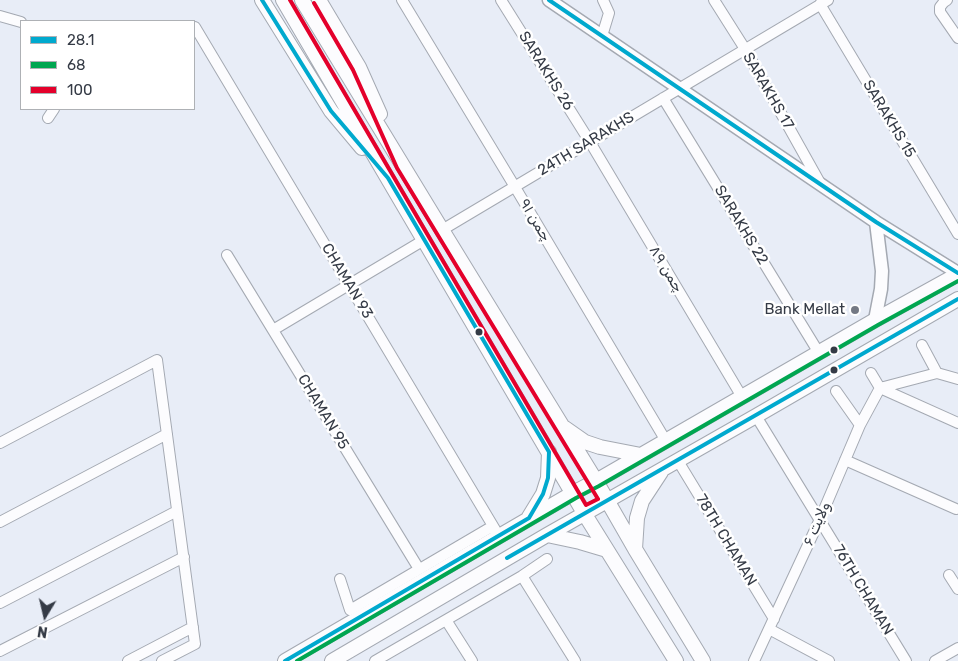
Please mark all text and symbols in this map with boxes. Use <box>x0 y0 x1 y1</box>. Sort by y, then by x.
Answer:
legend <box>20 20 195 110</box>
street label: SARAKHS 26 <box>515 28 577 114</box>
text: 28.1 <box>67 31 94 49</box>
street label: SARAKHS 17 <box>739 49 797 133</box>
text: 68 <box>67 56 86 74</box>
street label: SARAKHS 15 <box>859 77 919 161</box>
text: 100 <box>67 81 92 99</box>
street label: 24TH SARAKHS <box>535 108 637 180</box>
street label: SARAKHS 22 <box>710 182 772 268</box>
street label: چمن ۹۱ <box>515 195 555 245</box>
street label: CHAMAN 93 <box>318 240 376 322</box>
street label: چمن ۸۹ <box>645 242 687 296</box>
place label: Bank Mellat <box>765 301 845 319</box>
marker: Bank Mellat <box>849 304 861 316</box>
unlabelled marker <box>474 327 484 337</box>
unlabelled marker <box>829 345 839 355</box>
unlabelled marker <box>829 365 839 375</box>
street label: CHAMAN 95 <box>293 371 353 453</box>
street label: 78TH CHAMAN <box>692 491 760 589</box>
street label: ولایت ۶ <box>799 499 835 549</box>
street label: 76TH CHAMAN <box>829 542 897 638</box>
north arrow <box>20 591 70 641</box>
text: N <box>36 622 49 640</box>

